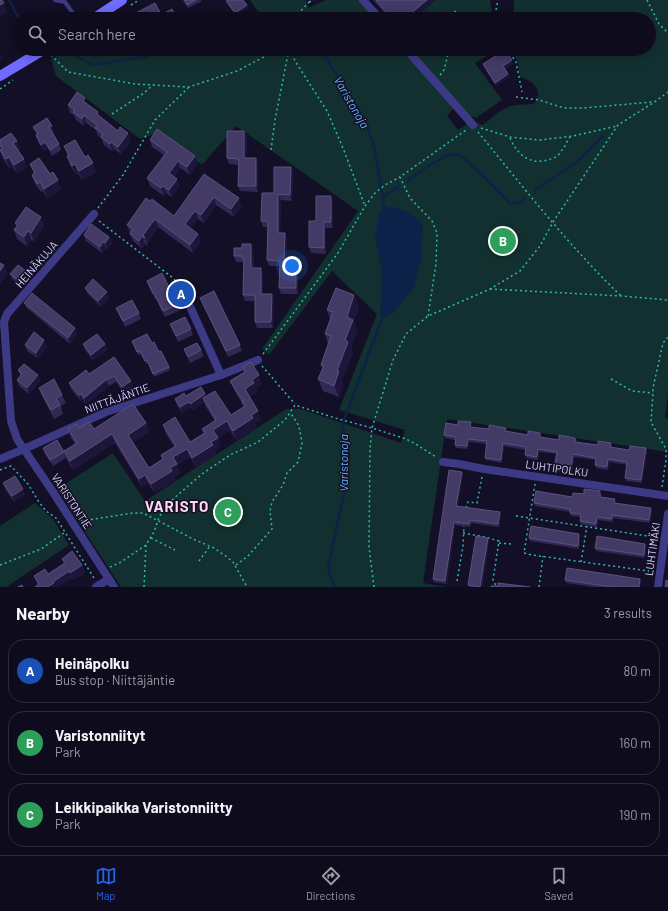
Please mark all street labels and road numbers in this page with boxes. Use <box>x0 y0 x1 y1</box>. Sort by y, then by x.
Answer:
street label: HEINÄKUJA <box>11 237 60 290</box>
street label: NIITTÄJÄNTIE <box>82 379 152 416</box>
street label: LUHTIPOLKU <box>525 457 589 479</box>
street label: VARISTONTIE <box>49 471 95 532</box>
street label: LUHTIMÄKI <box>641 521 662 577</box>

